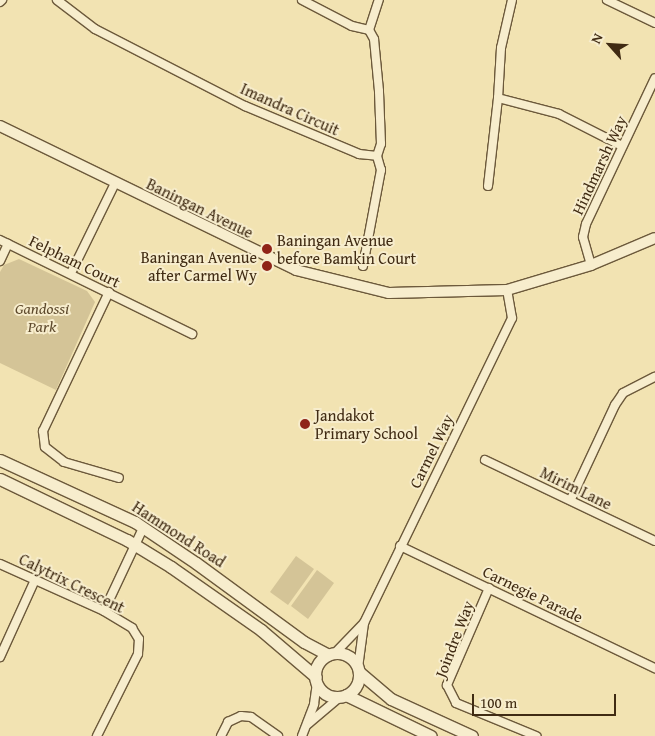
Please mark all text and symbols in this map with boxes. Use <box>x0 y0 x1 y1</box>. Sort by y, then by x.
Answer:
north arrow <box>585 20 635 70</box>
text: N <box>585 30 608 47</box>
street label: Imandra Circuit <box>238 79 342 139</box>
street label: Hindmarsh Way <box>568 112 630 218</box>
street label: Baningan Avenue <box>144 174 256 242</box>
place label: Baningan Avenue before Bamkin Court <box>277 230 416 268</box>
street label: Felpham Court <box>26 231 124 291</box>
marker: Baningan Avenue before Bamkin Court <box>261 243 273 255</box>
place label: Baningan Avenue after Carmel Wy <box>141 247 257 285</box>
marker: Baningan Avenue after Carmel Wy <box>261 260 273 272</box>
park label: Gandossi Park <box>15 298 69 336</box>
place label: Jandakot Primary School <box>315 405 418 443</box>
street label: Carmel Way <box>405 411 457 491</box>
marker: Jandakot Primary School <box>299 418 311 430</box>
street label: Mirim Lane <box>537 462 615 514</box>
street label: Hammond Road <box>129 497 229 571</box>
street label: Calytrix Crescent <box>16 549 128 617</box>
street label: Carnegie Parade <box>480 561 586 627</box>
street label: Joindre Way <box>431 598 477 680</box>
scale bar <box>475 684 619 716</box>
text: 100 m <box>480 692 517 713</box>

